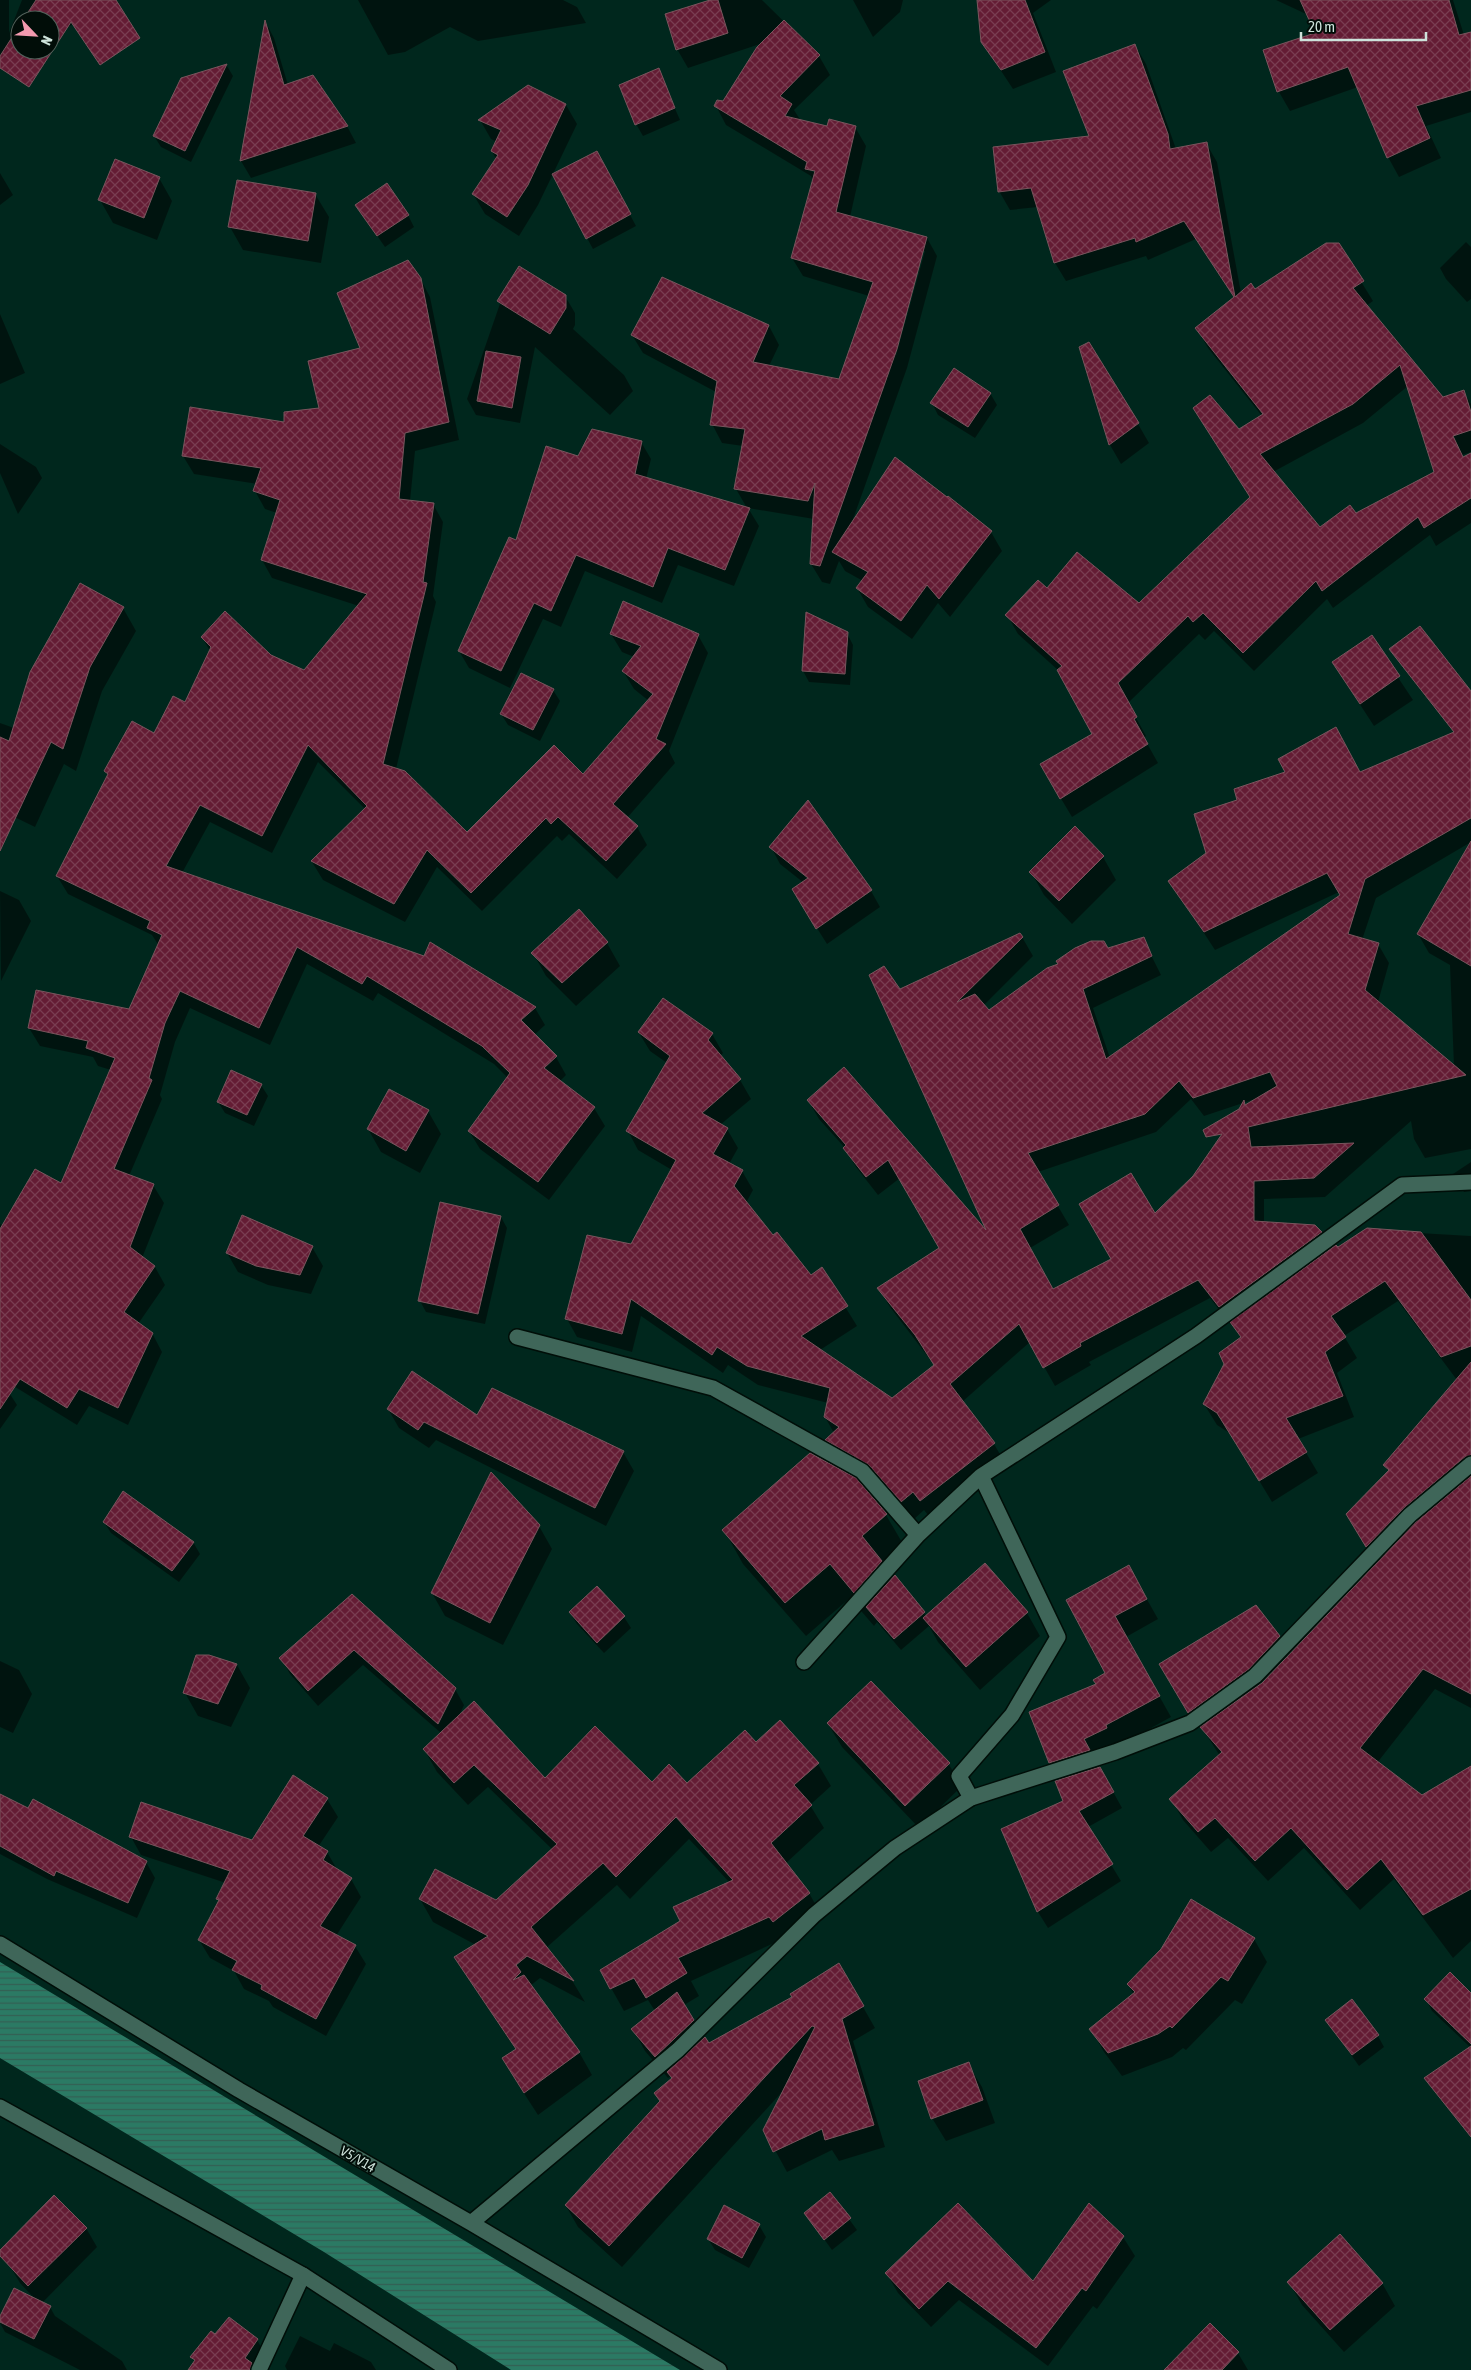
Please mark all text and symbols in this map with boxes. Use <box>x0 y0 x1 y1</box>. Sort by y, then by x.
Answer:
north arrow <box>10 10 60 60</box>
scale bar <box>1301 10 1426 42</box>
text: 20 m <box>1308 18 1335 35</box>
text: N <box>38 33 56 48</box>
street label: V5/V14 <box>337 2143 379 2176</box>

